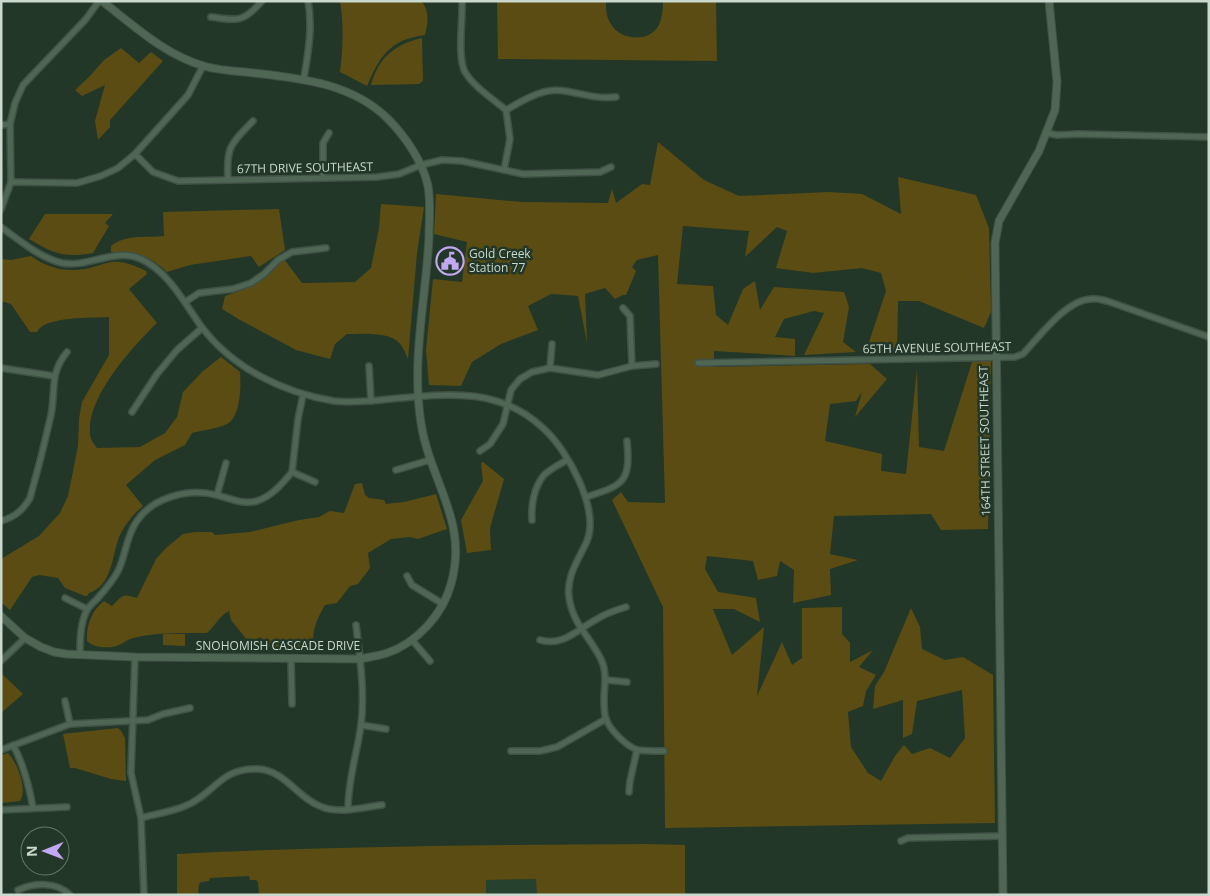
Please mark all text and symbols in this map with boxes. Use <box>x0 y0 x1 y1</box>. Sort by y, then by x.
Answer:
street label: 67TH DRIVE SOUTHEAST <box>237 158 374 177</box>
place label: Gold Creek Station 77 <box>469 245 531 276</box>
public building icon: Gold Creek Station 77 <box>435 246 465 276</box>
street label: 65TH AVENUE SOUTHEAST <box>862 338 1012 357</box>
street label: 164TH STREET SOUTHEAST <box>975 365 994 516</box>
street label: SNOHOMISH CASCADE DRIVE <box>196 637 360 654</box>
north arrow <box>20 826 70 876</box>
text: N <box>22 845 41 857</box>

